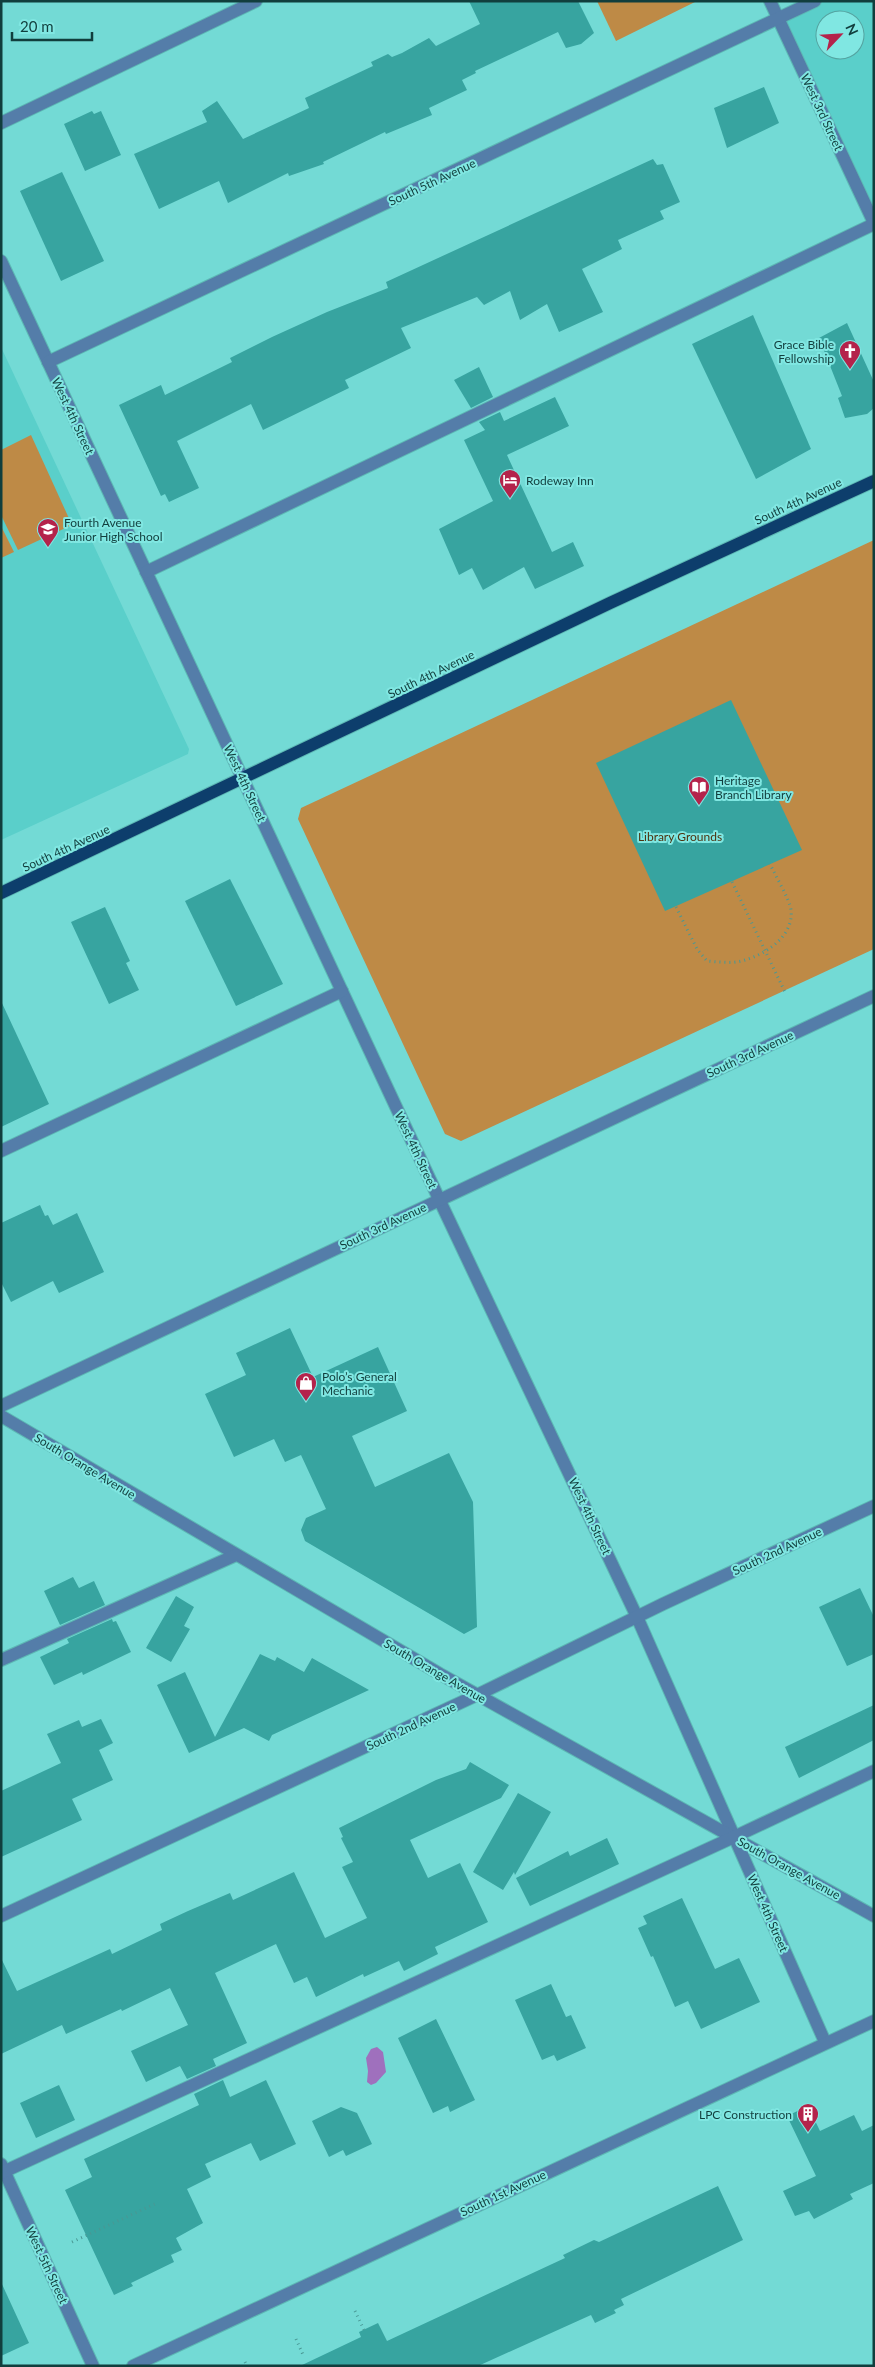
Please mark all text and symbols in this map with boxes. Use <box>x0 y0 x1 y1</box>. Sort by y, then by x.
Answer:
scale bar <box>12 10 92 42</box>
north arrow <box>815 10 865 60</box>
text: 20 m <box>20 17 54 35</box>
text: N <box>842 21 862 38</box>
street label: West 3rd Street <box>798 71 847 153</box>
street label: South 5th Avenue <box>386 155 478 209</box>
place label: Grace Bible Fellowship <box>774 337 834 366</box>
church icon: Grace Bible Fellowship <box>838 339 862 370</box>
street label: West 4th Street <box>49 375 98 458</box>
hotel icon: Rodeway Inn <box>498 468 522 499</box>
place label: Rodeway Inn <box>526 473 594 488</box>
street label: South 4th Avenue <box>752 474 844 528</box>
place label: Fourth Avenue Junior High School <box>64 515 162 544</box>
school or university icon: Fourth Avenue Junior High School <box>36 517 60 548</box>
street label: South 4th Avenue <box>385 647 477 701</box>
street label: West 4th Street <box>221 742 270 825</box>
place label: Heritage Branch Library <box>715 773 792 802</box>
library icon: Heritage Branch Library <box>687 775 711 806</box>
street label: South 4th Avenue <box>20 821 112 875</box>
park label: Library Grounds <box>638 829 722 844</box>
street label: South 3rd Avenue <box>704 1027 796 1081</box>
street label: West 4th Street <box>392 1109 441 1192</box>
street label: South 3rd Avenue <box>337 1199 429 1253</box>
place label: Polo’s General Mechanic <box>322 1369 397 1398</box>
shop icon: Polo’s General Mechanic <box>294 1371 318 1402</box>
street label: South Orange Avenue <box>32 1430 138 1502</box>
street label: West 4th Street <box>566 1475 615 1558</box>
street label: South 2nd Avenue <box>730 1524 824 1578</box>
street label: South Orange Avenue <box>381 1636 489 1706</box>
street label: South 2nd Avenue <box>364 1699 458 1753</box>
street label: South Orange Avenue <box>735 1833 843 1903</box>
street label: West 4th Street <box>744 1872 792 1955</box>
building icon: LPC Construction <box>796 2102 820 2133</box>
place label: LPC Construction <box>699 2107 792 2122</box>
street label: South 1st Avenue <box>458 2167 548 2219</box>
street label: West 5th Street <box>23 2224 72 2307</box>

